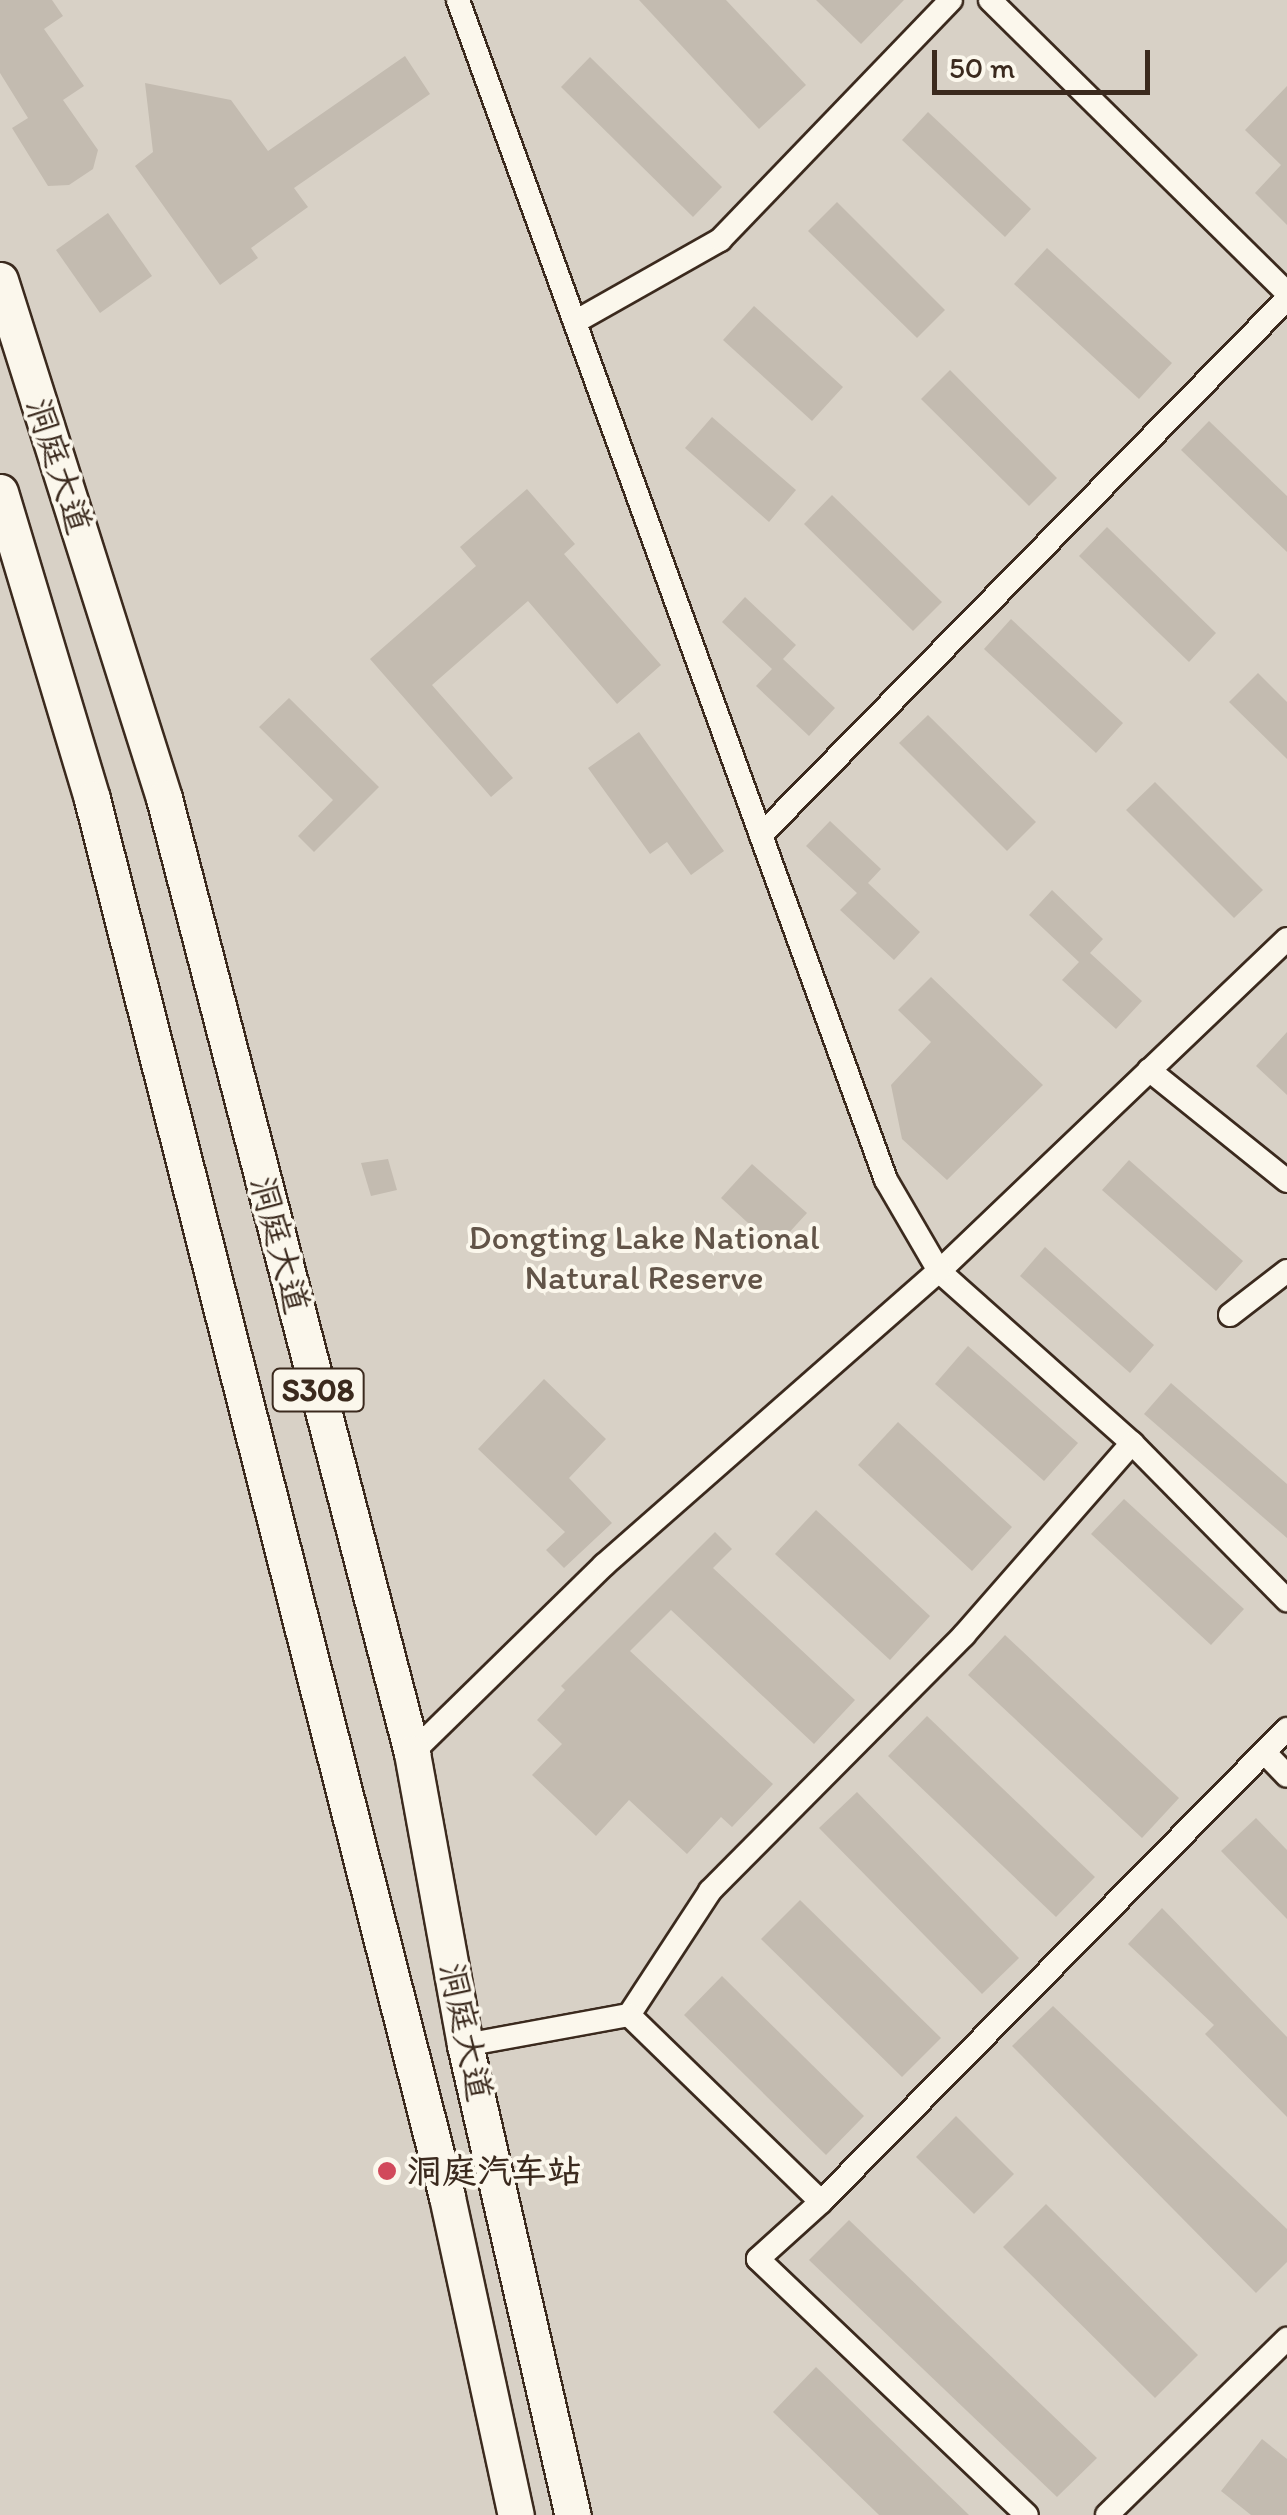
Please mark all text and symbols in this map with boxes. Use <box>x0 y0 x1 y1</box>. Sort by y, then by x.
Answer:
scale bar <box>937 30 1154 92</box>
text: 50 m <box>949 49 1015 86</box>
street label: 洞庭大道 <box>17 393 101 539</box>
street label: 洞庭大道 <box>242 1172 318 1318</box>
park label: Dongting Lake National Natural Reserve <box>467 1216 821 1298</box>
road number: S308 <box>270 1363 366 1417</box>
street label: 洞庭大道 <box>431 1959 501 2105</box>
place label: 洞庭汽车站 <box>407 2150 582 2192</box>
marker: 洞庭汽车站 <box>376 2160 398 2182</box>

